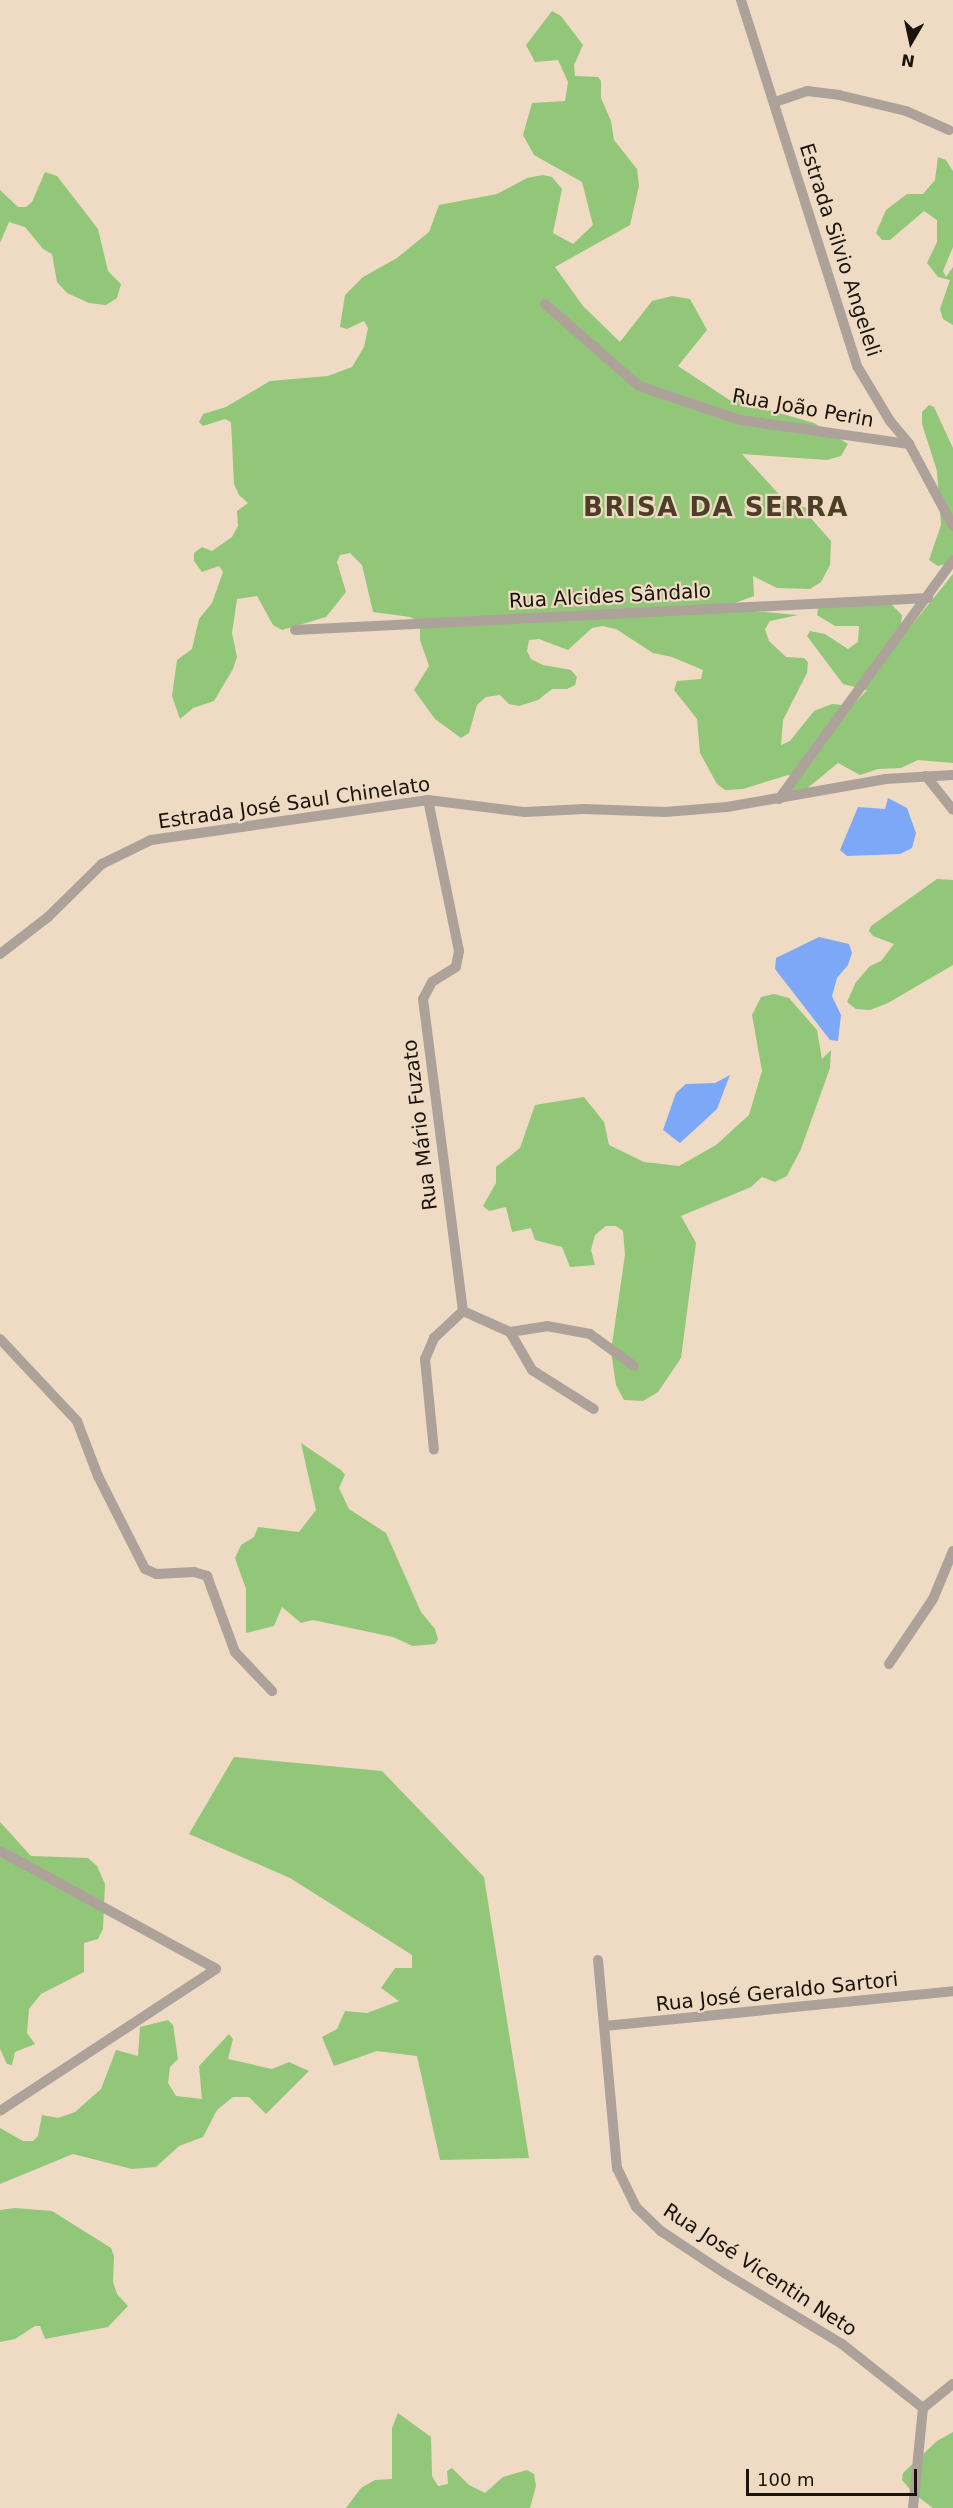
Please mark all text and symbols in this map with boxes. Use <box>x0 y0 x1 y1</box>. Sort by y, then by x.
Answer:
north arrow <box>881 12 941 72</box>
text: N <box>900 50 916 71</box>
street label: Estrada Silvio Angeleli <box>794 140 886 360</box>
street label: Rua João Perin <box>730 384 876 432</box>
district label: BRISA DA SERRA <box>583 492 849 524</box>
street label: Rua Alcides Sândalo <box>508 579 712 613</box>
street label: Estrada José Saul Chinelato <box>156 772 432 834</box>
street label: Rua Mário Fuzato <box>398 1038 442 1212</box>
street label: Rua José Geraldo Sartori <box>655 1967 899 2017</box>
street label: Rua José Vicentin Neto <box>659 2198 861 2342</box>
scale bar <box>749 2457 920 2495</box>
text: 100 m <box>757 2469 815 2490</box>

